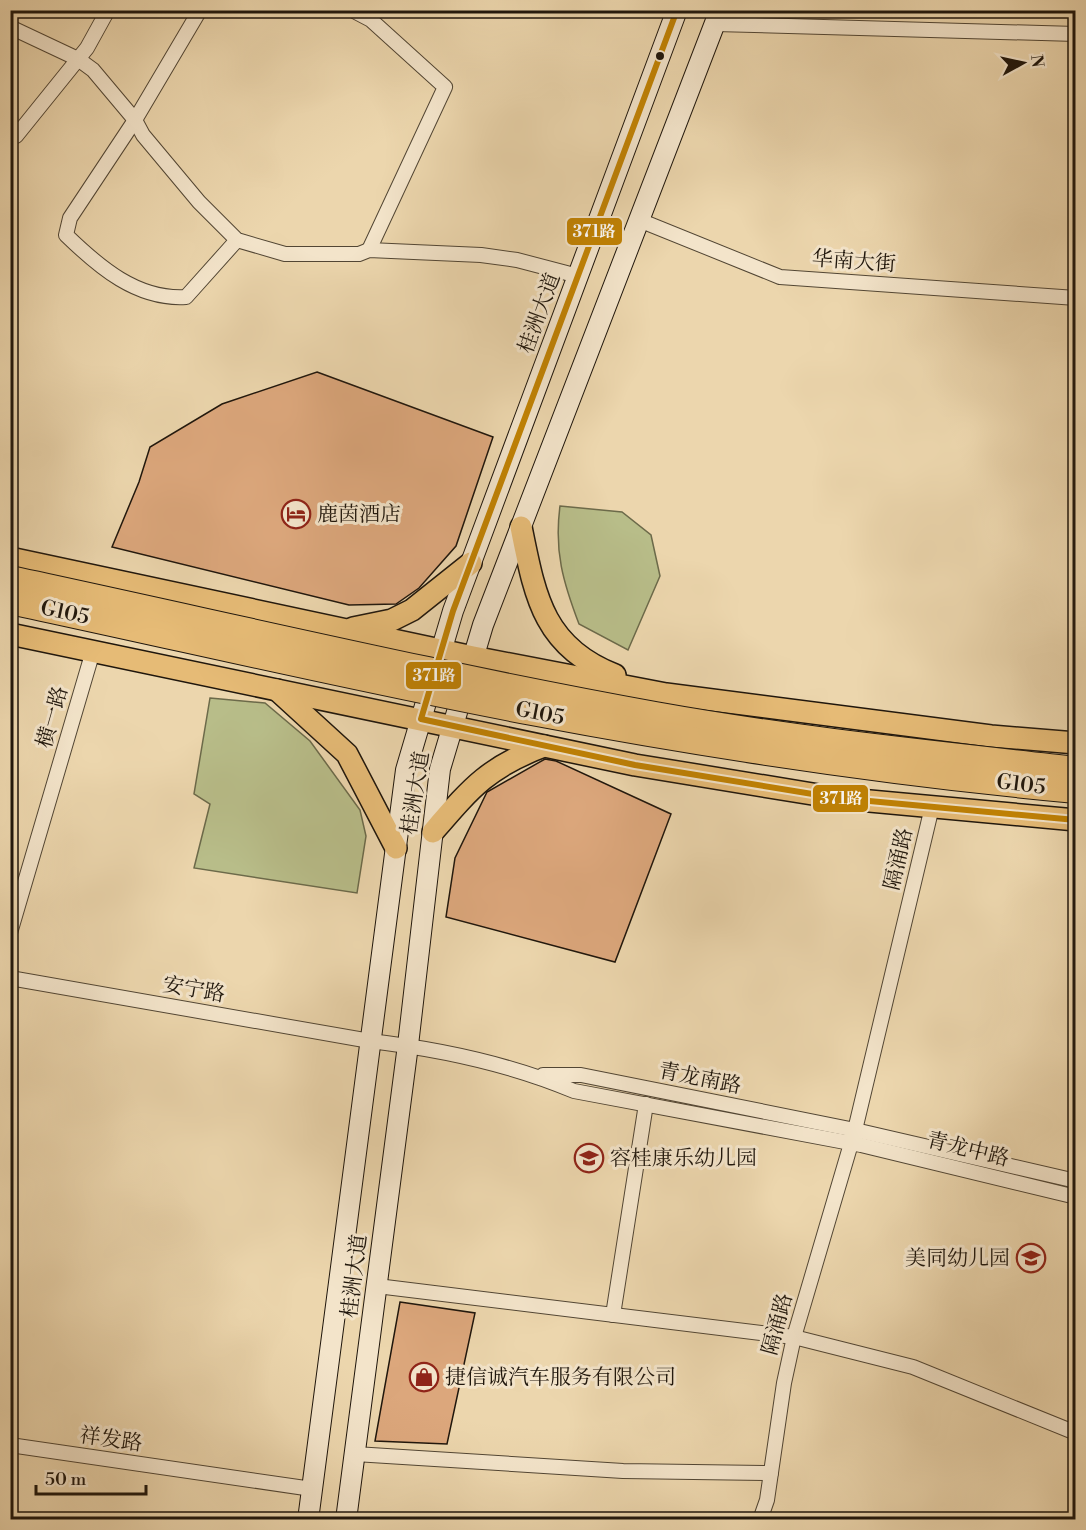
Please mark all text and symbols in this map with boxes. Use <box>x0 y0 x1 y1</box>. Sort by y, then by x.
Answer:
north arrow <box>993 33 1053 93</box>
unlabelled marker <box>654 50 666 62</box>
text: N <box>1026 53 1048 69</box>
line badge: 371路 <box>566 217 623 246</box>
text: 371路 <box>573 222 615 242</box>
street label: 华南大街 <box>811 246 897 278</box>
street label: 桂洲大道 <box>513 269 567 357</box>
hotel icon: 鹿茵酒店 <box>280 498 312 530</box>
place label: 鹿茵酒店 <box>317 502 401 528</box>
street label: G105 <box>38 595 92 631</box>
line badge: 371路 <box>405 661 462 690</box>
text: 371路 <box>413 666 455 686</box>
street label: 横一路 <box>32 683 74 751</box>
street label: G105 <box>513 697 567 731</box>
street label: 桂洲大道 <box>397 750 435 837</box>
street label: G105 <box>995 769 1047 801</box>
line badge: 371路 <box>812 784 869 813</box>
text: 371路 <box>820 789 862 809</box>
street label: 隔涌路 <box>879 826 919 893</box>
street label: 安宁路 <box>161 972 227 1008</box>
street label: 青龙南路 <box>656 1058 744 1100</box>
street label: 青龙中路 <box>924 1127 1012 1173</box>
school or university icon: 容桂康乐幼儿园 <box>573 1142 605 1174</box>
place label: 容桂康乐幼儿园 <box>610 1146 757 1172</box>
street label: 桂洲大道 <box>337 1233 373 1319</box>
school or university icon: 美同幼儿园 <box>1015 1242 1047 1274</box>
place label: 美同幼儿园 <box>905 1246 1010 1272</box>
street label: 隔涌路 <box>757 1290 799 1358</box>
shop icon: 捷信诚汽车服务有限公司 <box>408 1361 440 1393</box>
place label: 捷信诚汽车服务有限公司 <box>445 1365 676 1391</box>
street label: 祥发路 <box>78 1423 144 1457</box>
scale bar <box>36 1458 146 1496</box>
text: 50 m <box>45 1468 87 1491</box>

